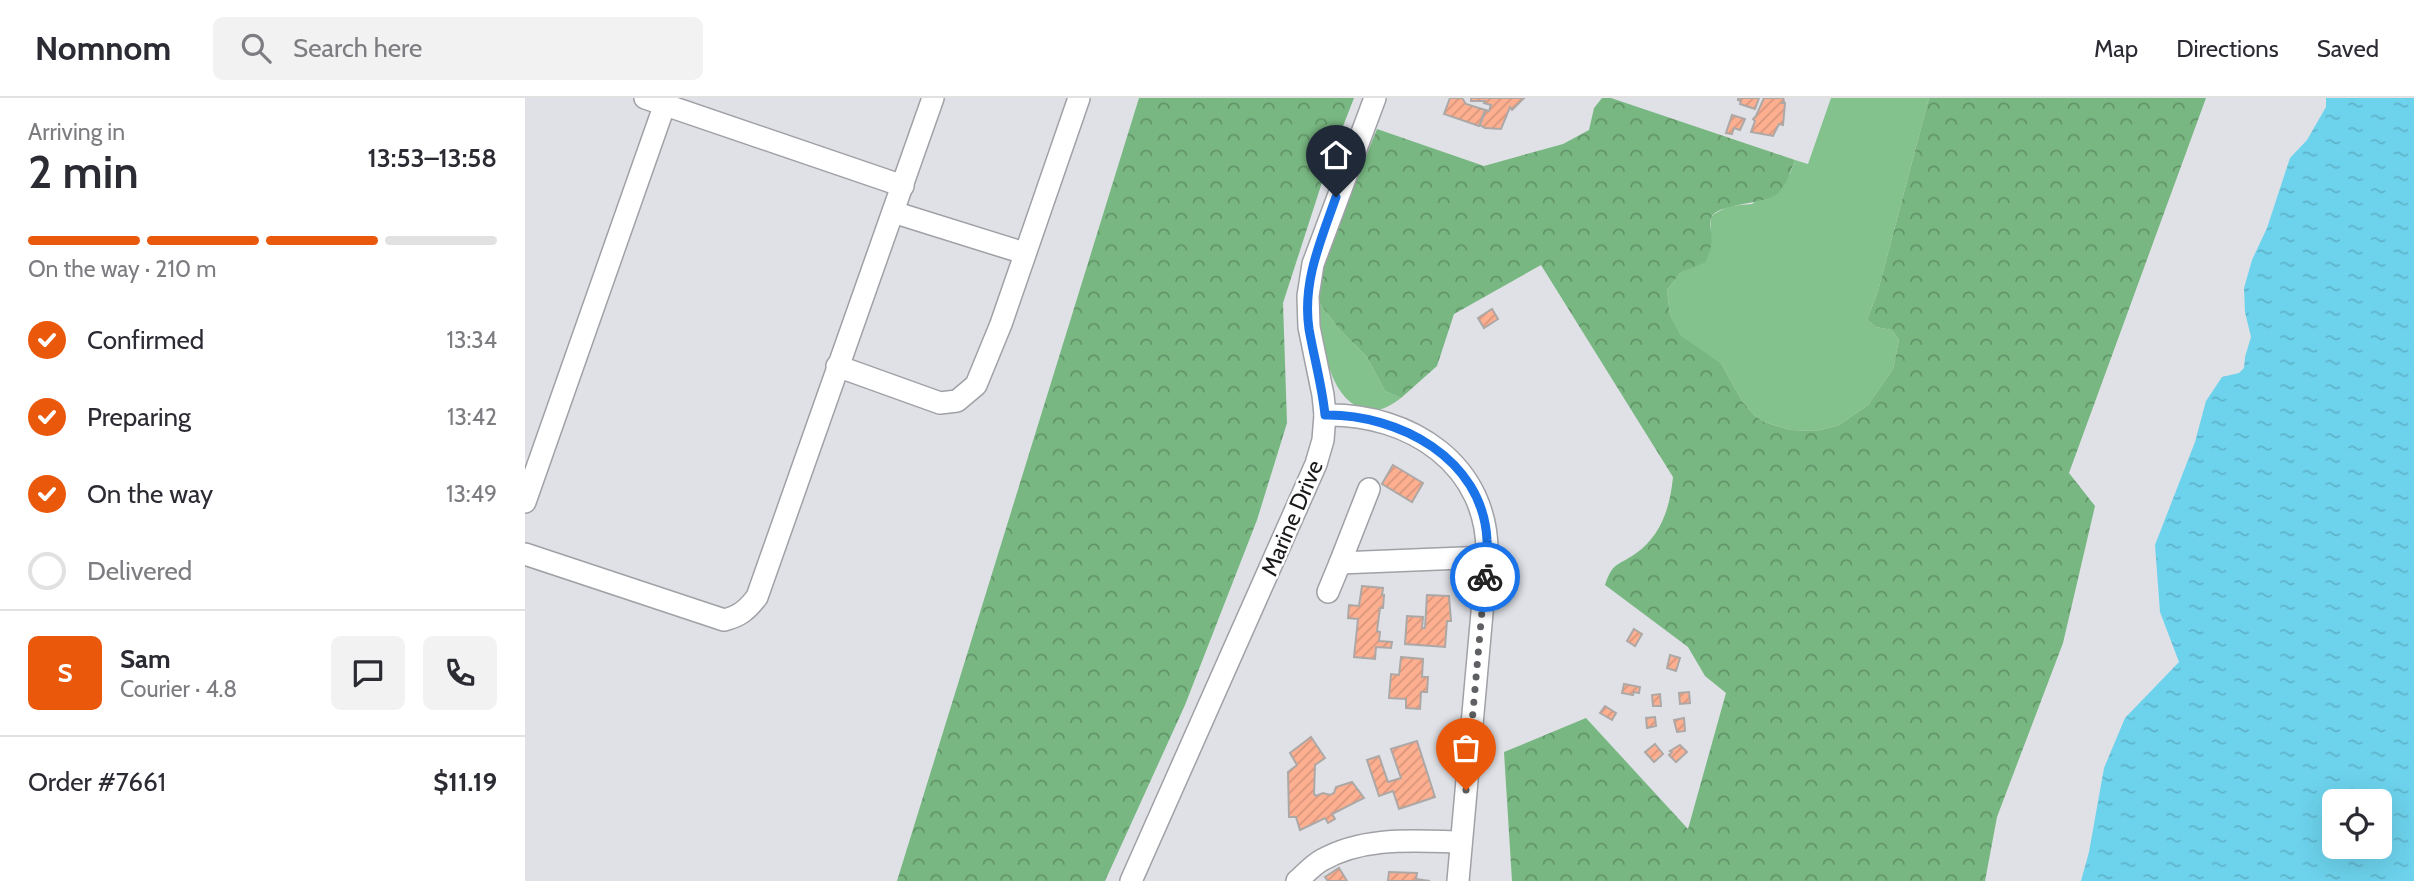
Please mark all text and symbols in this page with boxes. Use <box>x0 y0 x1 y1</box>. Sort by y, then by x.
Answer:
search box <box>213 17 703 80</box>
text: Nomnom <box>35 28 171 68</box>
icon: search <box>237 29 275 67</box>
text: Search here <box>293 32 422 64</box>
text: Map <box>2094 34 2138 63</box>
text: Directions <box>2176 34 2279 63</box>
text: Saved <box>2317 34 2379 63</box>
text: Arriving in <box>28 118 125 146</box>
pin <box>1306 125 1366 197</box>
icon: home <box>1317 136 1355 174</box>
text: 13:53–13:58 <box>368 142 497 174</box>
text: 2 min <box>28 144 139 200</box>
text: On the way · 210 m <box>28 255 216 283</box>
icon: check <box>28 321 66 359</box>
text: Confirmed <box>87 324 204 356</box>
text: 13:34 <box>447 326 497 354</box>
icon: check <box>28 398 66 436</box>
text: Preparing <box>87 401 191 433</box>
text: 13:42 <box>447 403 497 431</box>
street label: Marine Drive <box>1255 456 1329 580</box>
icon: check <box>28 475 66 513</box>
text: On the way <box>87 478 213 510</box>
text: 13:49 <box>446 480 497 508</box>
courier <box>1450 542 1520 612</box>
text: Delivered <box>87 555 192 587</box>
icon: bike <box>1466 558 1504 596</box>
button: chat <box>331 636 405 710</box>
button: phone <box>423 636 497 710</box>
text: Sam <box>120 643 171 675</box>
text: S <box>57 657 73 689</box>
text: Courier · 4.8 <box>120 675 237 703</box>
pin <box>1436 718 1496 790</box>
icon: bag <box>1447 729 1485 767</box>
text: Order #7661 <box>28 766 166 798</box>
text: $11.19 <box>433 766 497 798</box>
map controls <box>2322 789 2392 859</box>
button: locate <box>2322 789 2392 859</box>

